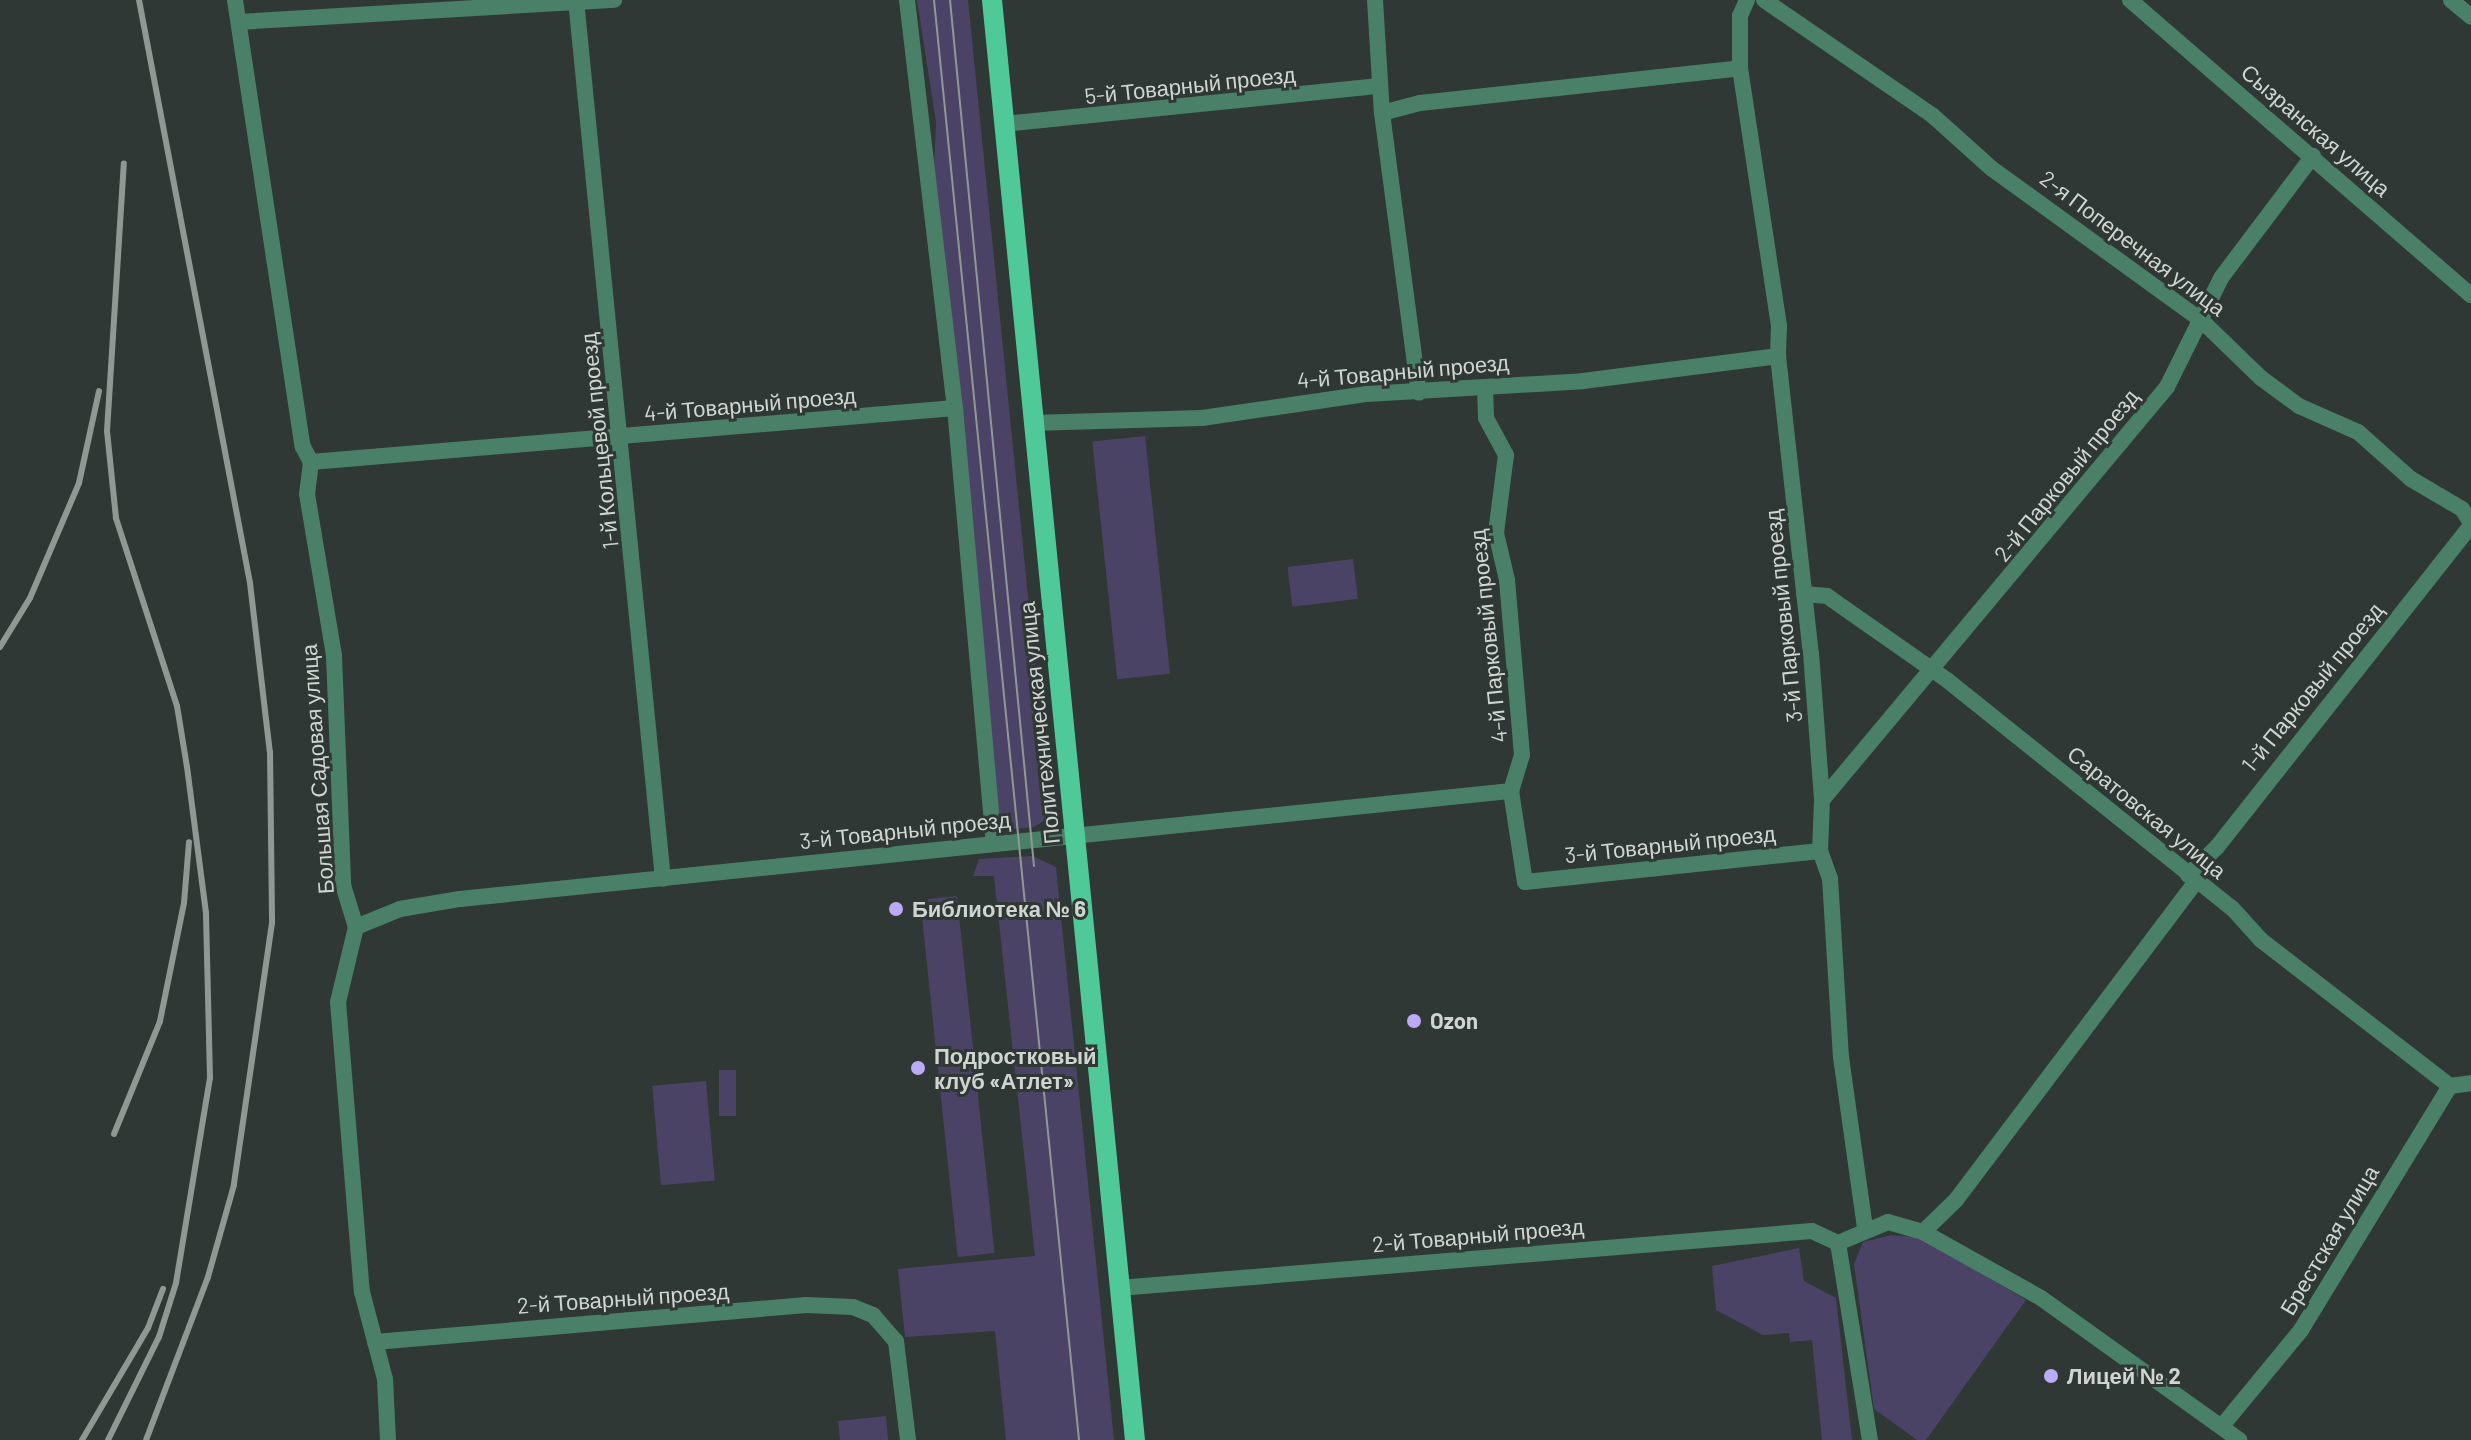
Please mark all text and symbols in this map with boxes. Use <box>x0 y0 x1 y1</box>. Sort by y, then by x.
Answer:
street label: Сызранская улица <box>2236 58 2396 202</box>
street label: 5-й Товарный проезд <box>1083 61 1297 109</box>
street label: 2-я Поперечная улица <box>2035 165 2231 321</box>
street label: 1-й Кольцевой проезд <box>575 331 623 551</box>
street label: 4-й Товарный проезд <box>1296 349 1510 393</box>
street label: 4-й Товарный проезд <box>643 382 857 426</box>
street label: 2-й Парковый проезд <box>1988 383 2144 567</box>
street label: 3-й Парковый проезд <box>1759 508 1807 724</box>
street label: 4-й Парковый проезд <box>1464 528 1512 744</box>
street label: 1-й Парковый проезд <box>2236 597 2388 777</box>
street label: Политехническая улица <box>1013 601 1065 845</box>
street label: Большая Садовая улица <box>295 643 339 895</box>
street label: Саратовская улица <box>2063 740 2231 884</box>
street label: 3-й Товарный проезд <box>798 806 1012 854</box>
street label: 3-й Товарный проезд <box>1563 820 1777 868</box>
place label: Библиотека № 6 <box>912 896 1086 922</box>
marker: Библиотека № 6 <box>887 900 905 918</box>
place label: Ozon <box>1430 1008 1478 1034</box>
marker: Ozon <box>1405 1012 1423 1030</box>
place label: Подростковый клуб «Атлет» <box>934 1042 1097 1094</box>
marker: Подростковый клуб «Атлет» <box>909 1059 927 1077</box>
street label: Брестская улица <box>2274 1160 2384 1320</box>
street label: 2-й Товарный проезд <box>1371 1213 1585 1257</box>
street label: 2-й Товарный проезд <box>516 1277 730 1319</box>
place label: Лицей № 2 <box>2067 1363 2181 1389</box>
marker: Лицей № 2 <box>2042 1367 2060 1385</box>

